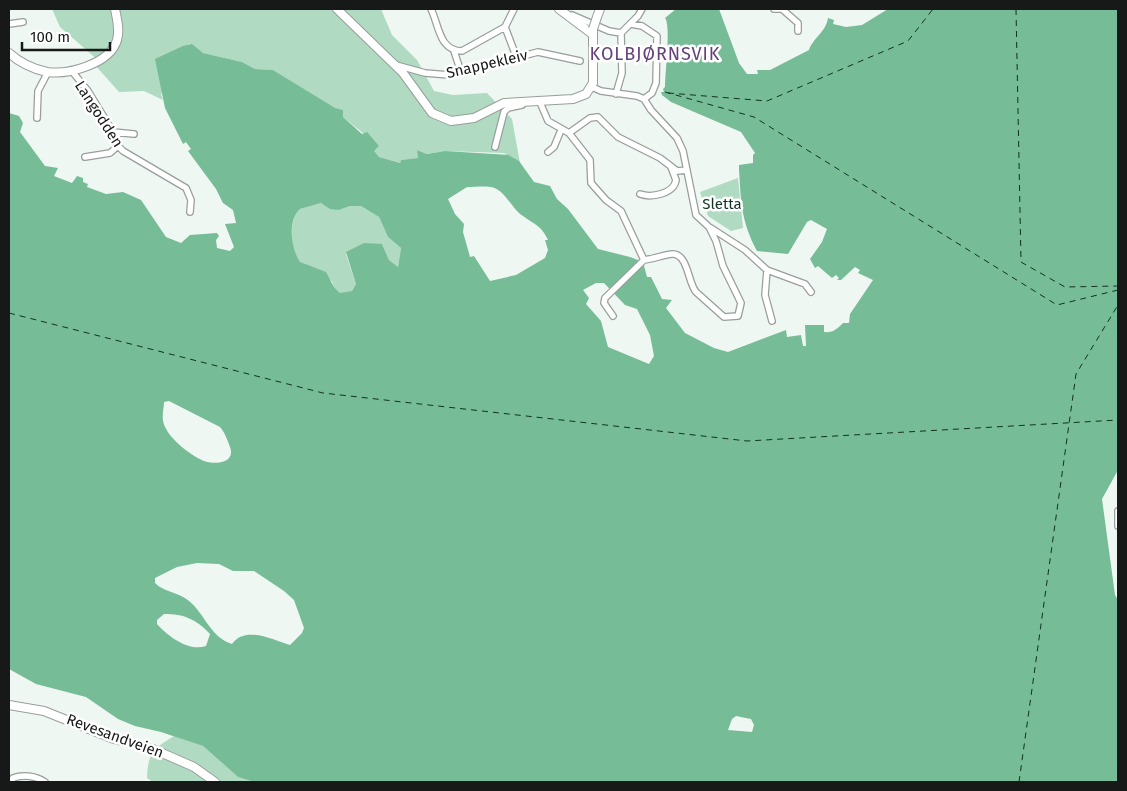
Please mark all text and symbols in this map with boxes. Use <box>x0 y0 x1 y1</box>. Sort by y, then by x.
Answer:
scale bar <box>22 20 110 52</box>
text: 100 m <box>30 28 70 46</box>
district label: KOLBJØRNSVIK <box>590 43 720 65</box>
street label: Snappekleiv <box>445 46 530 82</box>
street label: Langodden <box>71 77 127 151</box>
park label: Sletta <box>702 195 742 213</box>
street label: Revesandveien <box>64 710 166 762</box>

